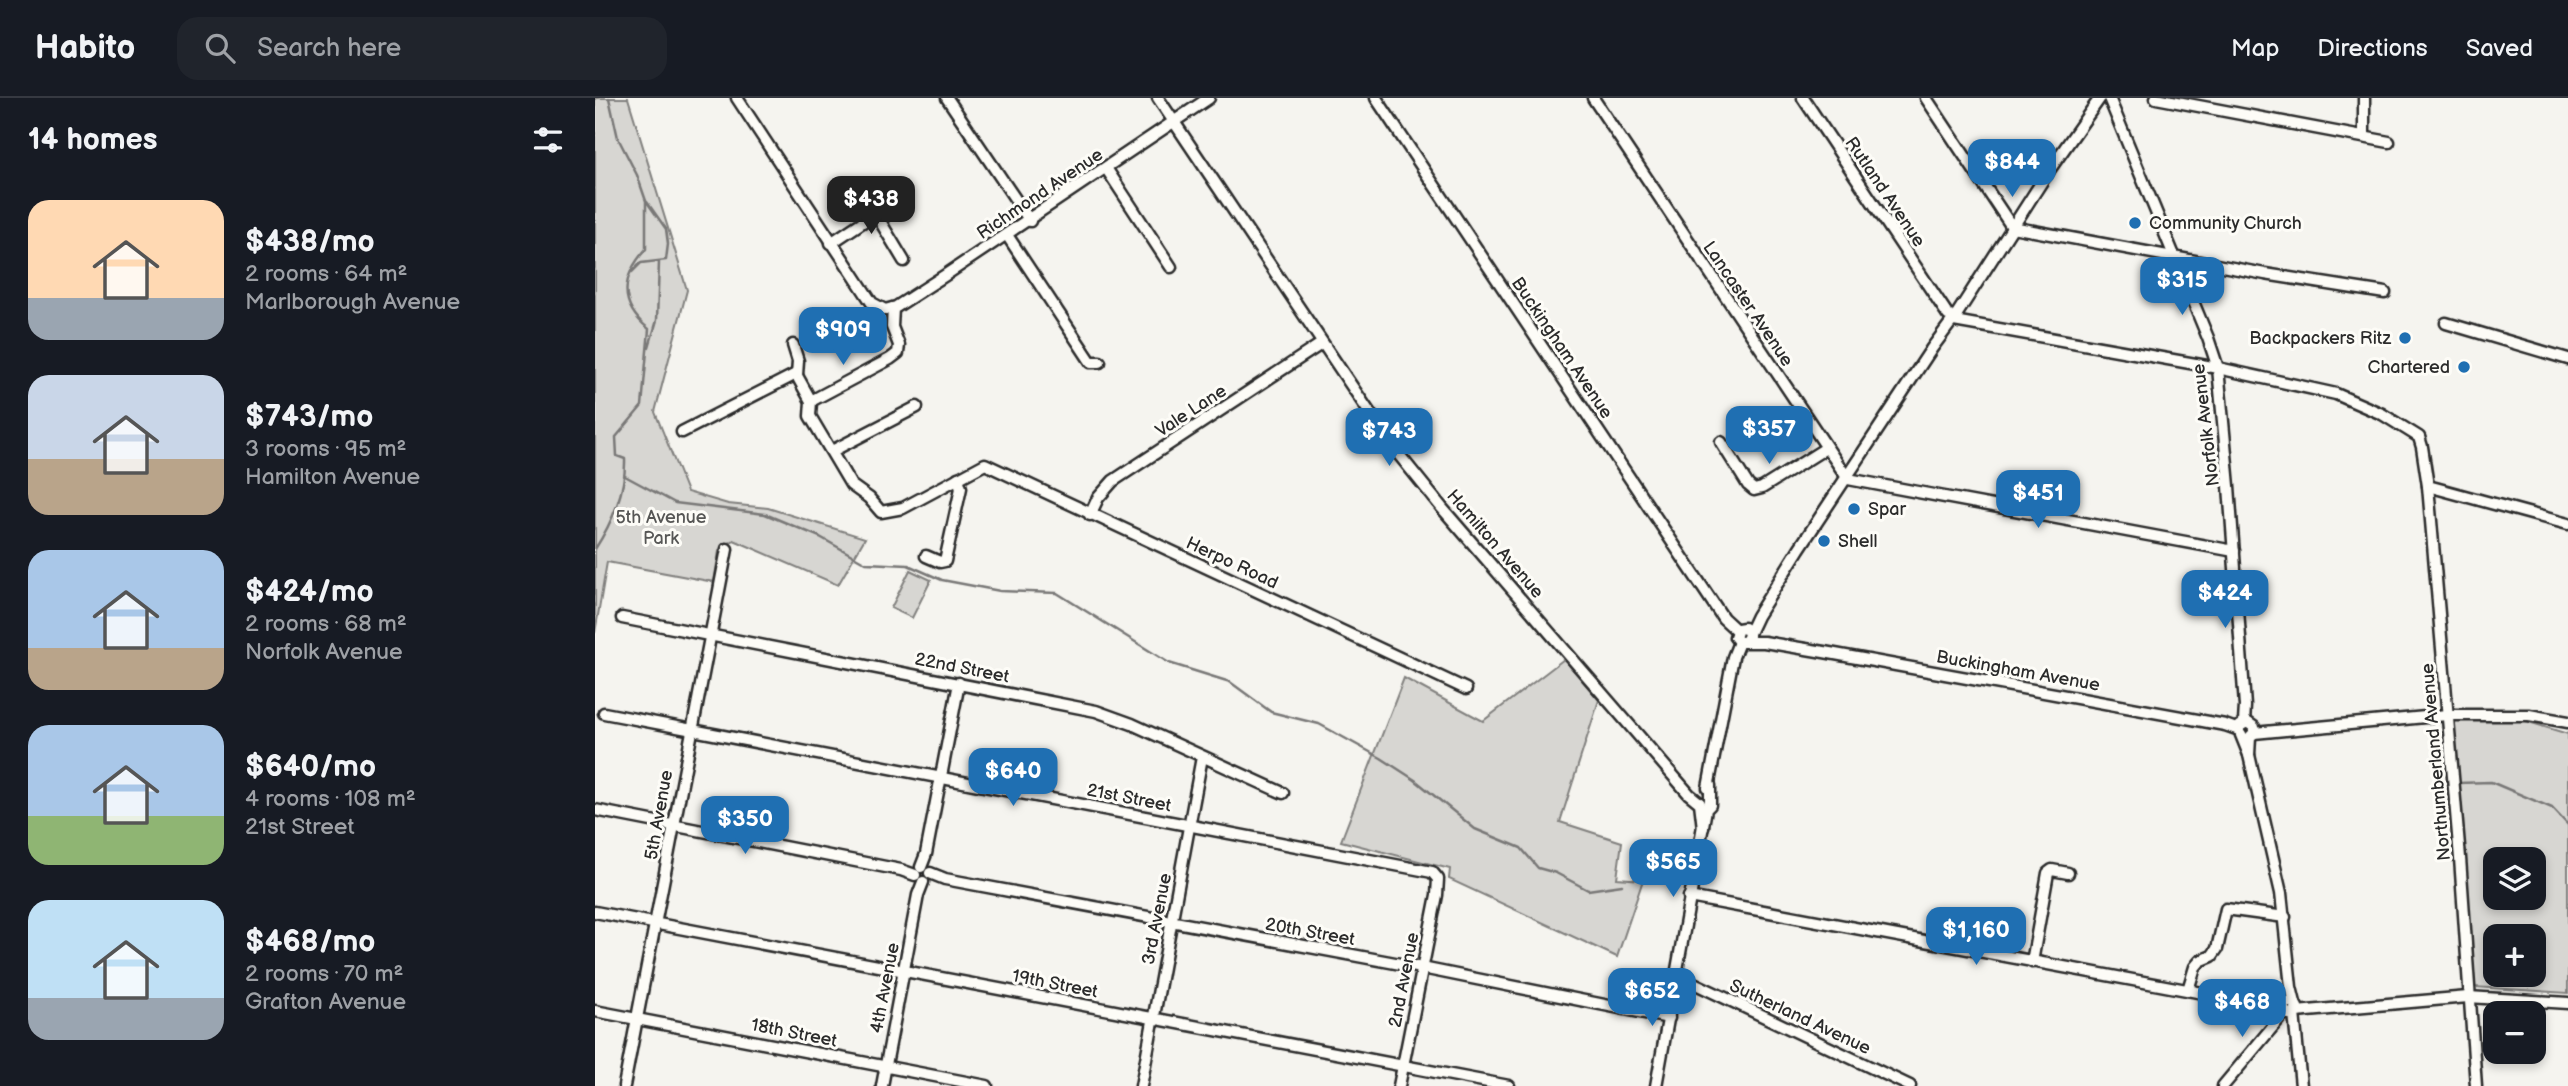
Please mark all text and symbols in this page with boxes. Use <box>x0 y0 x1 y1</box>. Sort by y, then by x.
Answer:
search box <box>177 17 667 80</box>
text: Habito <box>35 28 135 68</box>
icon: search <box>201 29 239 67</box>
text: Search here <box>257 33 401 64</box>
text: Map <box>2231 34 2279 63</box>
text: Directions <box>2317 34 2428 63</box>
text: Saved <box>2466 34 2533 63</box>
icon: filters <box>529 121 567 159</box>
text: 14 homes <box>28 122 157 158</box>
street label: Rutland Avenue <box>1840 133 1930 251</box>
pin: $844 <box>1971 140 2053 199</box>
street label: Richmond Avenue <box>973 144 1107 244</box>
text: $844 <box>1984 148 2040 176</box>
pin: $438 <box>830 176 912 236</box>
text: $438 <box>843 185 899 213</box>
place label: Community Church <box>2149 213 2302 234</box>
marker: Community Church <box>2127 215 2143 231</box>
text: $438/mo <box>245 224 375 260</box>
icon: home <box>84 228 168 312</box>
street label: Lancaster Avenue <box>1698 238 1798 371</box>
pin: $315 <box>2141 258 2223 317</box>
text: 2 rooms · 64 m² <box>245 260 407 288</box>
text: $315 <box>2156 266 2208 294</box>
street label: Buckingham Avenue <box>1507 273 1617 423</box>
text: Marlborough Avenue <box>245 288 460 316</box>
pin: $909 <box>802 308 884 367</box>
text: $909 <box>815 316 871 344</box>
place label: Backpackers Ritz <box>2249 328 2391 349</box>
marker: Backpackers Ritz <box>2397 330 2413 346</box>
place label: Chartered <box>2368 357 2450 378</box>
marker: Chartered <box>2456 359 2472 375</box>
street label: Norfolk Avenue <box>2188 362 2224 488</box>
street label: Vale Lane <box>1152 380 1231 442</box>
text: $743/mo <box>245 399 373 435</box>
icon: home <box>84 403 168 487</box>
pin: $357 <box>1728 406 1810 466</box>
pin: $743 <box>1348 408 1430 468</box>
text: $357 <box>1742 415 1796 443</box>
text: $743 <box>1362 417 1416 445</box>
text: 3 rooms · 95 m² <box>245 435 406 463</box>
text: Hamilton Avenue <box>245 463 420 491</box>
pin: $451 <box>1997 470 2079 530</box>
text: $451 <box>2012 479 2064 507</box>
street label: Hamilton Avenue <box>1442 485 1548 603</box>
place label: Spar <box>1868 499 1907 520</box>
marker: Spar <box>1846 501 1862 517</box>
park label: 5th Avenue Park <box>615 507 707 549</box>
place label: Shell <box>1838 531 1878 552</box>
street label: Herpo Road <box>1183 532 1281 594</box>
marker: Shell <box>1816 533 1832 549</box>
pin: $424 <box>2184 570 2266 630</box>
text: $424/mo <box>245 574 374 610</box>
icon: home <box>84 578 168 662</box>
text: $424 <box>2197 579 2253 607</box>
text: 2 rooms · 68 m² <box>245 610 407 638</box>
text: Norfolk Avenue <box>245 638 403 666</box>
street label: Buckingham Avenue <box>1935 646 2102 696</box>
street label: 22nd Street <box>913 649 1011 688</box>
street label: Northumberland Avenue <box>2417 662 2455 862</box>
pin: $640 <box>972 748 1054 808</box>
text: $640/mo <box>245 749 376 785</box>
icon: home <box>84 753 168 837</box>
text: $640 <box>985 757 1041 785</box>
street label: 5th Avenue <box>641 768 677 862</box>
street label: 21st Street <box>1085 780 1174 817</box>
text: 4 rooms · 108 m² <box>245 785 416 813</box>
pin: $350 <box>704 796 786 856</box>
text: $350 <box>717 805 773 833</box>
text: 21st Street <box>245 813 354 841</box>
pin: $565 <box>1632 840 1714 899</box>
map controls <box>2483 847 2546 1064</box>
button: layers <box>2483 847 2546 910</box>
text: $565 <box>1645 848 1701 876</box>
street label: 3rd Avenue <box>1138 871 1176 967</box>
pin: $1,160 <box>1919 908 2033 967</box>
street label: 20th Street <box>1264 914 1357 950</box>
text: $1,160 <box>1942 916 2010 944</box>
text: $468/mo <box>245 924 375 960</box>
button: + <box>2483 924 2546 987</box>
icon: home <box>84 928 168 1012</box>
street label: 2nd Avenue <box>1384 930 1424 1029</box>
street label: 4th Avenue <box>866 941 904 1035</box>
text: 2 rooms · 70 m² <box>245 960 404 988</box>
street label: 19th Street <box>1010 965 1100 1003</box>
pin: $652 <box>1611 968 1693 1028</box>
street label: Sutherland Avenue <box>1726 975 1874 1059</box>
text: $652 <box>1624 977 1680 1005</box>
pin: $468 <box>2201 979 2283 1039</box>
text: Grafton Avenue <box>245 988 406 1016</box>
text: $468 <box>2214 988 2270 1016</box>
button: − <box>2483 1001 2546 1064</box>
street label: 18th Street <box>749 1014 839 1052</box>

